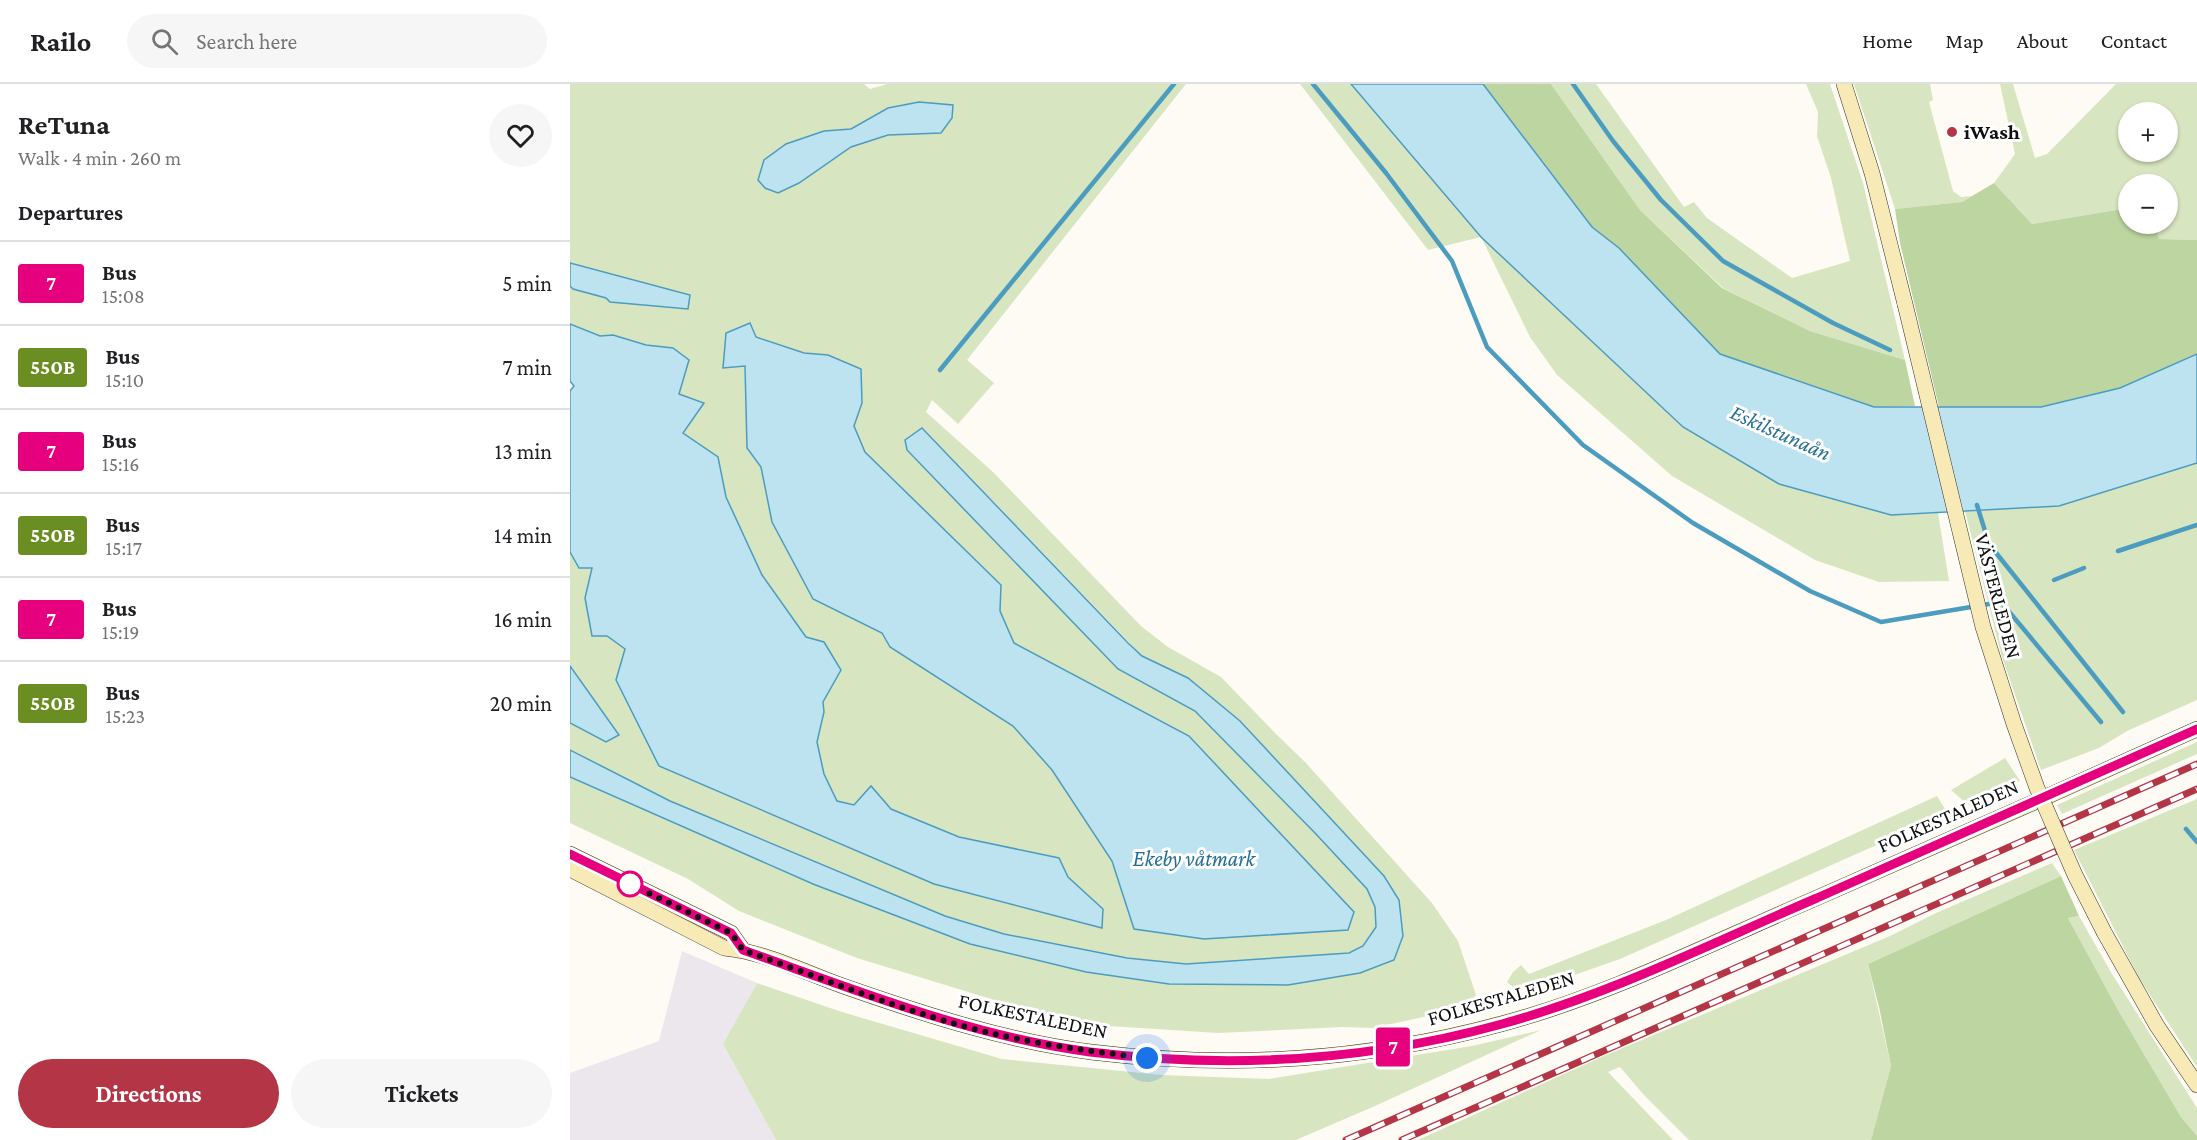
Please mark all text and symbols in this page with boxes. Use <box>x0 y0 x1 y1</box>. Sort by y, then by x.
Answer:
search box <box>127 14 547 68</box>
icon: search <box>148 25 181 58</box>
text: Railo <box>30 26 91 57</box>
text: Search here <box>196 29 297 54</box>
text: Home <box>1862 29 1912 53</box>
text: Map <box>1945 29 1984 53</box>
text: About <box>2017 29 2068 53</box>
text: Contact <box>2101 29 2167 53</box>
map controls <box>2118 102 2178 234</box>
button: + <box>2118 102 2178 162</box>
button: heart <box>489 104 552 167</box>
text: ReTuna <box>18 109 110 140</box>
place label: iWash <box>1964 120 2020 144</box>
marker: iWash <box>1945 125 1959 139</box>
text: Walk · 4 min · 260 m <box>18 147 181 169</box>
button: − <box>2118 174 2178 234</box>
text: Departures <box>18 200 123 225</box>
text: Bus <box>102 260 136 285</box>
text: 7 <box>46 271 56 295</box>
text: 5 min <box>502 271 552 296</box>
text: 15:08 <box>102 285 145 307</box>
text: Bus <box>105 344 140 369</box>
text: 550B <box>30 355 75 379</box>
text: 7 min <box>502 355 552 380</box>
text: 15:10 <box>105 369 144 391</box>
water label: Eskilstunaån <box>1727 399 1835 466</box>
text: Bus <box>102 428 136 453</box>
text: 7 <box>46 439 56 463</box>
text: 13 min <box>495 439 552 464</box>
text: 15:16 <box>102 453 139 475</box>
text: Bus <box>105 512 140 537</box>
text: 550B <box>30 523 75 547</box>
text: 14 min <box>494 523 552 548</box>
street label: VÄSTERLEDEN <box>1970 531 2026 661</box>
text: 15:17 <box>105 537 142 559</box>
text: Bus <box>102 596 136 621</box>
text: 7 <box>46 607 56 631</box>
text: 16 min <box>494 607 552 632</box>
text: 15:19 <box>102 621 139 643</box>
text: Bus <box>105 680 140 705</box>
text: 550B <box>30 691 75 715</box>
text: 20 min <box>490 691 552 716</box>
text: 15:23 <box>105 705 145 727</box>
street label: FOLKESTALEDEN <box>1874 774 2022 858</box>
water label: Ekeby våtmark <box>1133 846 1257 871</box>
unlabelled marker <box>617 871 643 897</box>
street label: FOLKESTALEDEN <box>1425 966 1577 1030</box>
street label: FOLKESTALEDEN <box>956 988 1110 1044</box>
line badge: 7 <box>1374 1028 1412 1066</box>
text: 7 <box>1388 1035 1398 1059</box>
your location <box>1132 1043 1162 1073</box>
button: Directions <box>18 1059 279 1128</box>
button: Tickets <box>291 1059 552 1128</box>

